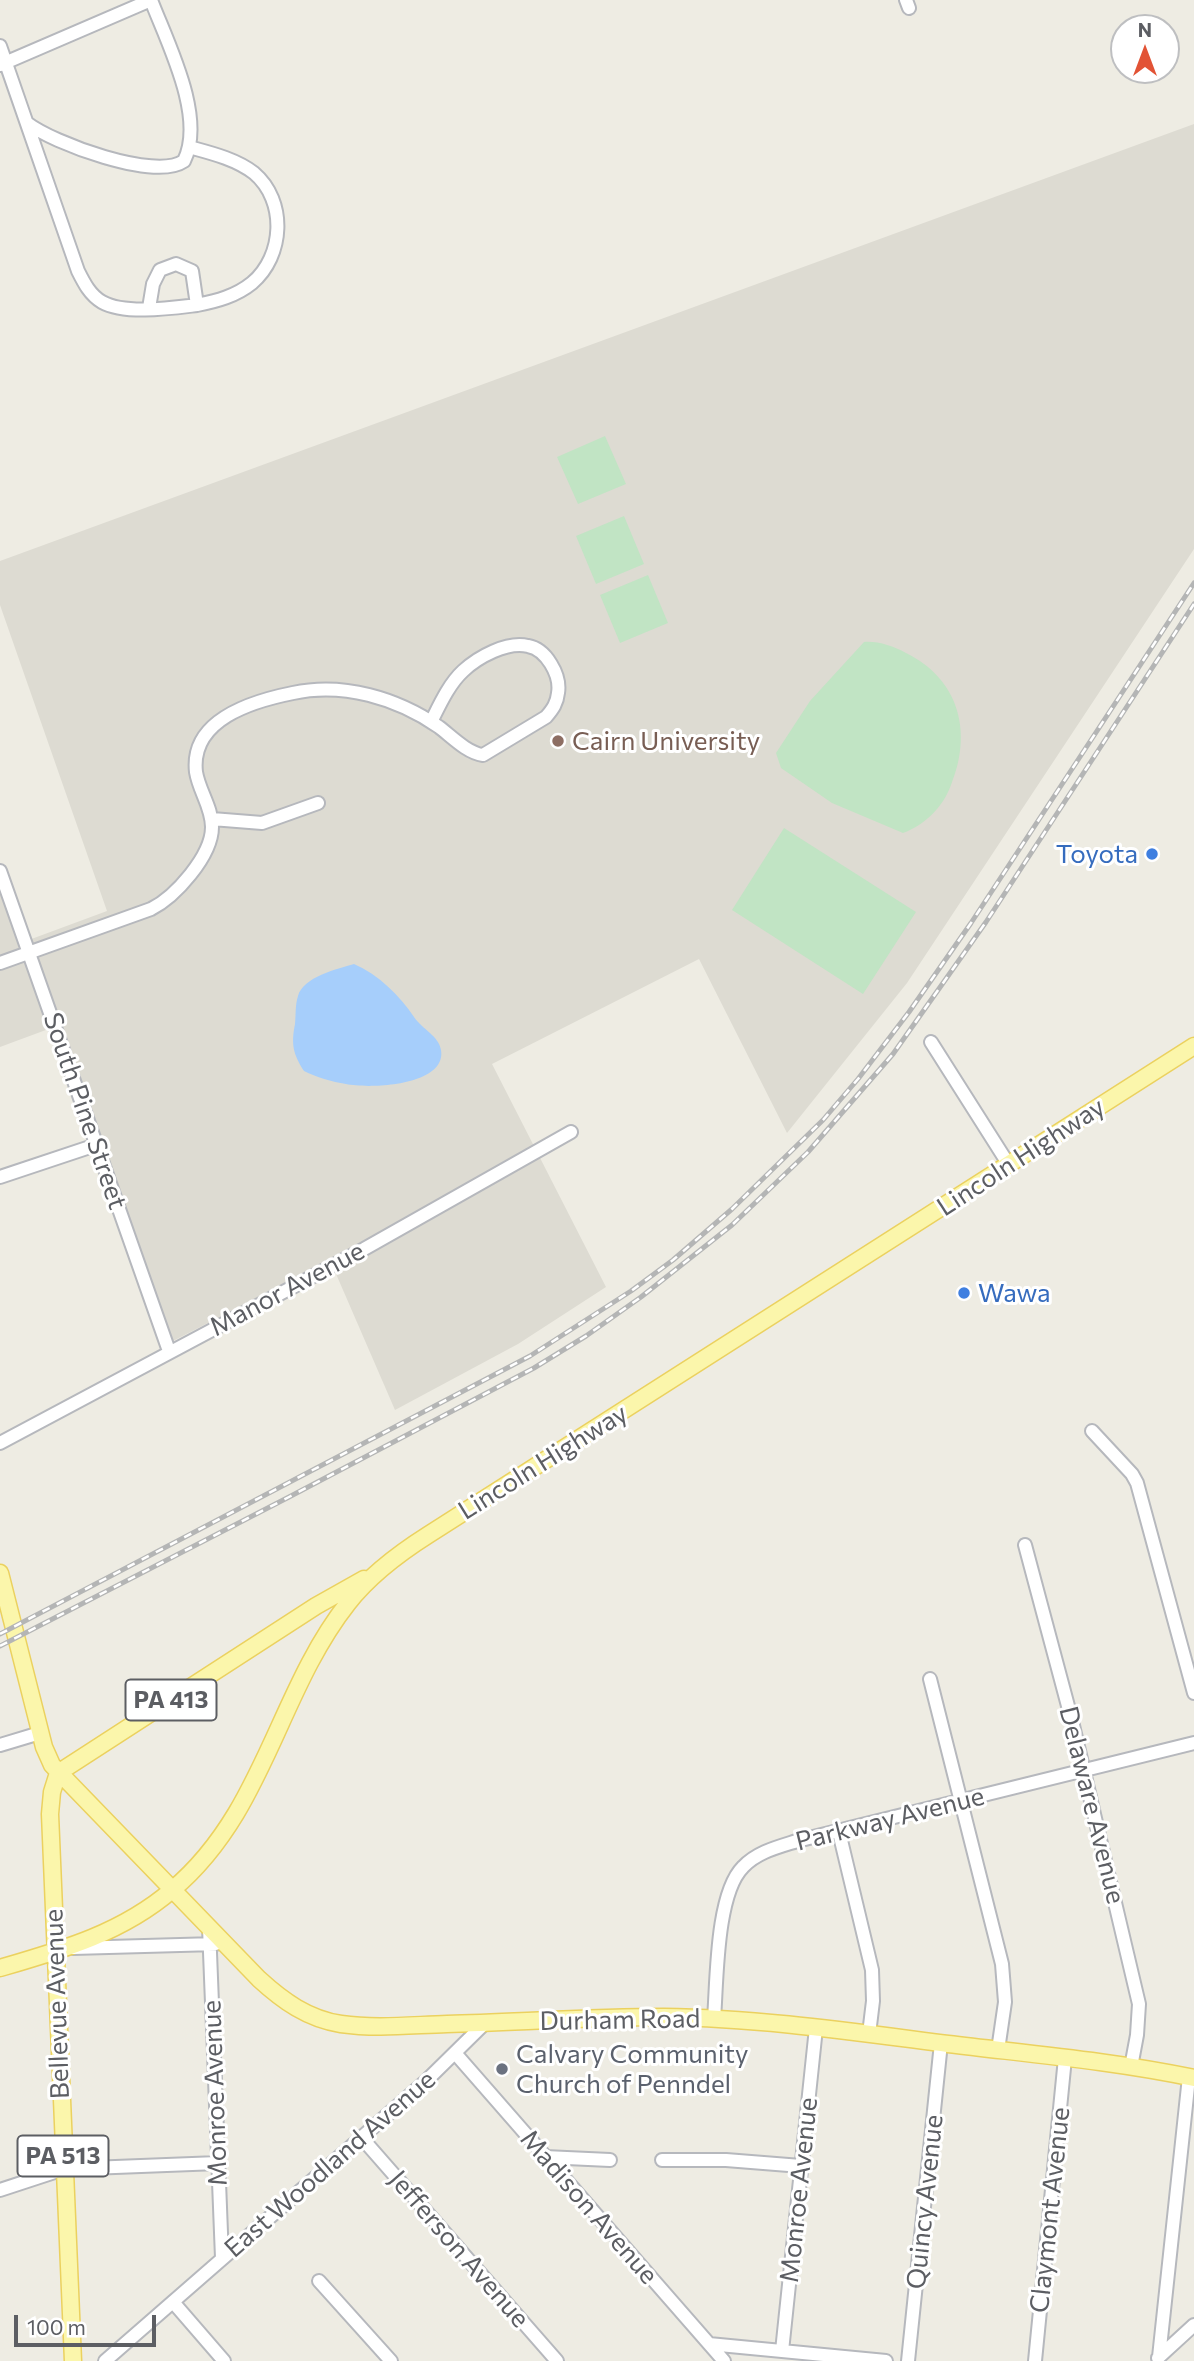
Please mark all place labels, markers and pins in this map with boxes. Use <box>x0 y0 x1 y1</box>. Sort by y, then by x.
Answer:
place label: Cairn University <box>572 725 760 757</box>
marker: Cairn University <box>550 733 566 749</box>
place label: Toyota <box>1056 838 1138 870</box>
marker: Toyota <box>1144 846 1160 862</box>
place label: Wawa <box>978 1277 1051 1309</box>
marker: Wawa <box>956 1285 972 1301</box>
place label: Calvary Community Church of Penndel <box>516 2038 748 2100</box>
marker: Calvary Community Church of Penndel <box>494 2061 510 2077</box>

